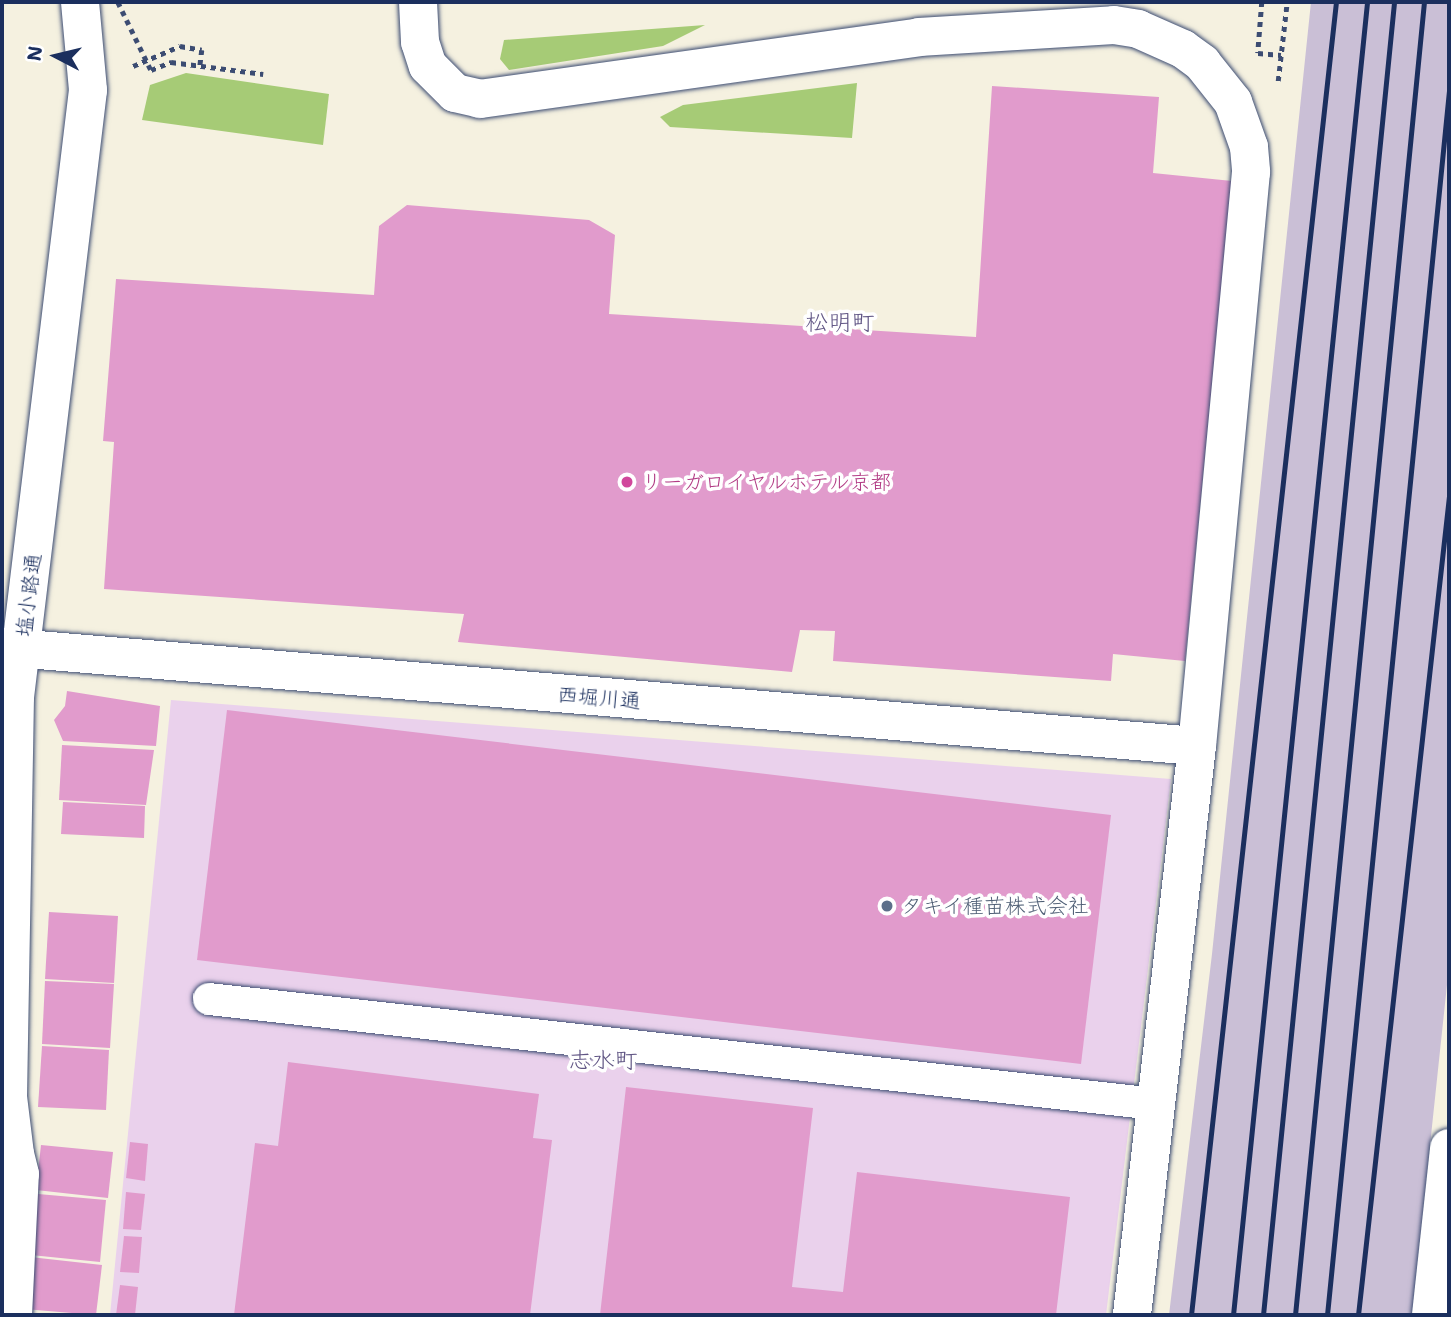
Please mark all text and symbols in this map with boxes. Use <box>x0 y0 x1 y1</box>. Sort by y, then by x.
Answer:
north arrow <box>21 21 91 91</box>
text: N <box>21 44 48 62</box>
district label: 松明町 <box>806 308 874 336</box>
place label: リーガロイヤルホテル京都 <box>641 469 893 495</box>
marker: リーガロイヤルホテル京都 <box>619 474 635 490</box>
street label: 塩小路通 <box>11 552 47 638</box>
street label: 西堀川通 <box>556 682 642 714</box>
place label: タキイ種苗株式会社 <box>901 893 1090 919</box>
marker: タキイ種苗株式会社 <box>879 898 895 914</box>
district label: 志水町 <box>569 1046 637 1074</box>

